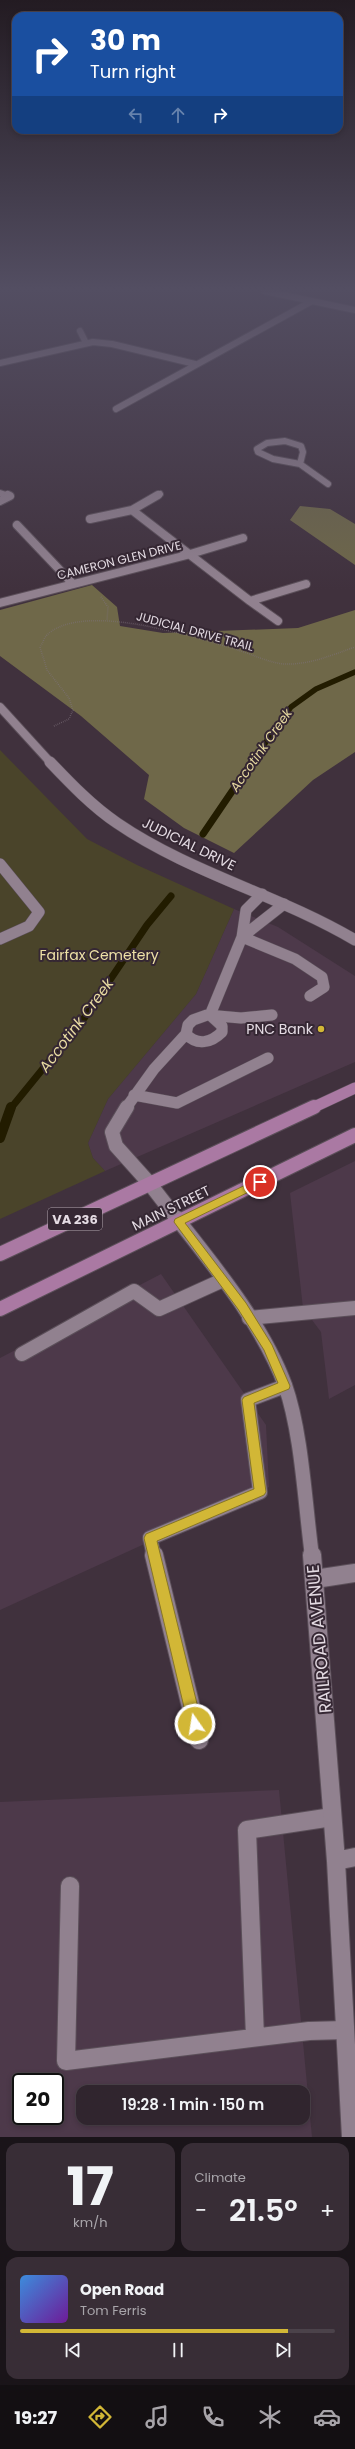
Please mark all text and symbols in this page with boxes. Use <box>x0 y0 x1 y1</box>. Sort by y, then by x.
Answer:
text: 30 m <box>90 21 161 60</box>
icon: right <box>24 28 76 80</box>
text: Turn right <box>90 59 176 84</box>
icon: left <box>125 104 147 126</box>
icon: ahead <box>167 104 189 126</box>
icon: right <box>209 104 231 126</box>
street label: CAMERON GLEN DRIVE <box>55 536 183 584</box>
street label: JUDICIAL DRIVE TRAIL <box>134 607 256 655</box>
water label: Accotink Creek <box>225 704 297 796</box>
street label: JUDICIAL DRIVE <box>139 813 239 875</box>
park label: Fairfax Cemetery <box>39 945 159 965</box>
water label: Accotink Creek <box>33 973 119 1077</box>
place label: PNC Bank <box>246 1019 314 1039</box>
marker: PNC Bank <box>316 1024 326 1034</box>
pin <box>243 1165 277 1199</box>
icon: arrive <box>249 1171 271 1193</box>
street label: MAIN STREET <box>129 1180 214 1236</box>
road number: VA 236 <box>48 1208 102 1230</box>
street label: RAILROAD AVENUE <box>301 1564 337 1714</box>
position arrow <box>174 1703 216 1745</box>
speed limit sign: 20 <box>12 2073 64 2125</box>
text: 19:28 · 1 min · 150 m <box>122 2094 264 2115</box>
text: 17 <box>67 2150 114 2223</box>
text: Climate <box>195 2168 246 2187</box>
text: 21.5° <box>229 2189 298 2232</box>
text: − <box>195 2195 207 2226</box>
text: + <box>320 2195 335 2226</box>
text: km/h <box>73 2213 108 2232</box>
text: Open Road <box>80 2279 164 2300</box>
text: Tom Ferris <box>80 2301 147 2320</box>
icon: previous <box>62 2339 84 2361</box>
icon: pause <box>167 2339 189 2361</box>
icon: next <box>272 2339 294 2361</box>
icon: directions <box>86 2403 114 2431</box>
icon: music <box>143 2403 171 2431</box>
icon: phone <box>199 2403 227 2431</box>
icon: climate <box>256 2403 284 2431</box>
icon: car <box>313 2403 341 2431</box>
text: 19:27 <box>14 2405 57 2430</box>

